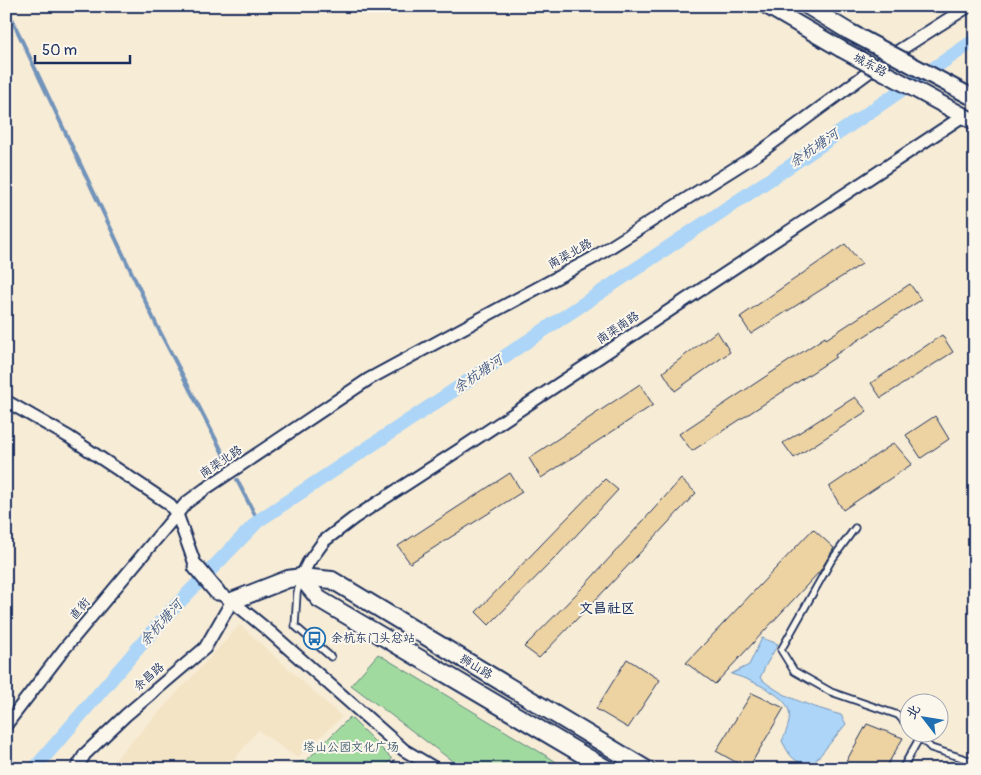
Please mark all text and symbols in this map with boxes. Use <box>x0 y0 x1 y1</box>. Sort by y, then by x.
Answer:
scale bar <box>35 32 130 64</box>
text: 50 m <box>42 41 77 60</box>
street label: 城东路 <box>851 50 889 80</box>
water label: 余杭塘河 <box>786 124 844 171</box>
street label: 南渠北路 <box>545 236 595 272</box>
street label: 南渠南路 <box>594 308 642 348</box>
water label: 余杭塘河 <box>450 350 508 397</box>
street label: 南渠北路 <box>197 442 245 482</box>
street label: 直街 <box>67 595 93 623</box>
water label: 余杭塘河 <box>136 595 187 649</box>
district label: 文昌社区 <box>579 600 635 617</box>
bus stop icon: 余杭东门头总站 <box>303 626 327 650</box>
place label: 余杭东门头总站 <box>331 631 415 646</box>
street label: 狮山路 <box>457 651 495 683</box>
street label: 余昌路 <box>130 660 168 694</box>
north arrow <box>898 692 948 742</box>
text: 北 <box>902 701 924 722</box>
park label: 塔山公园文化广场 <box>303 740 399 755</box>

